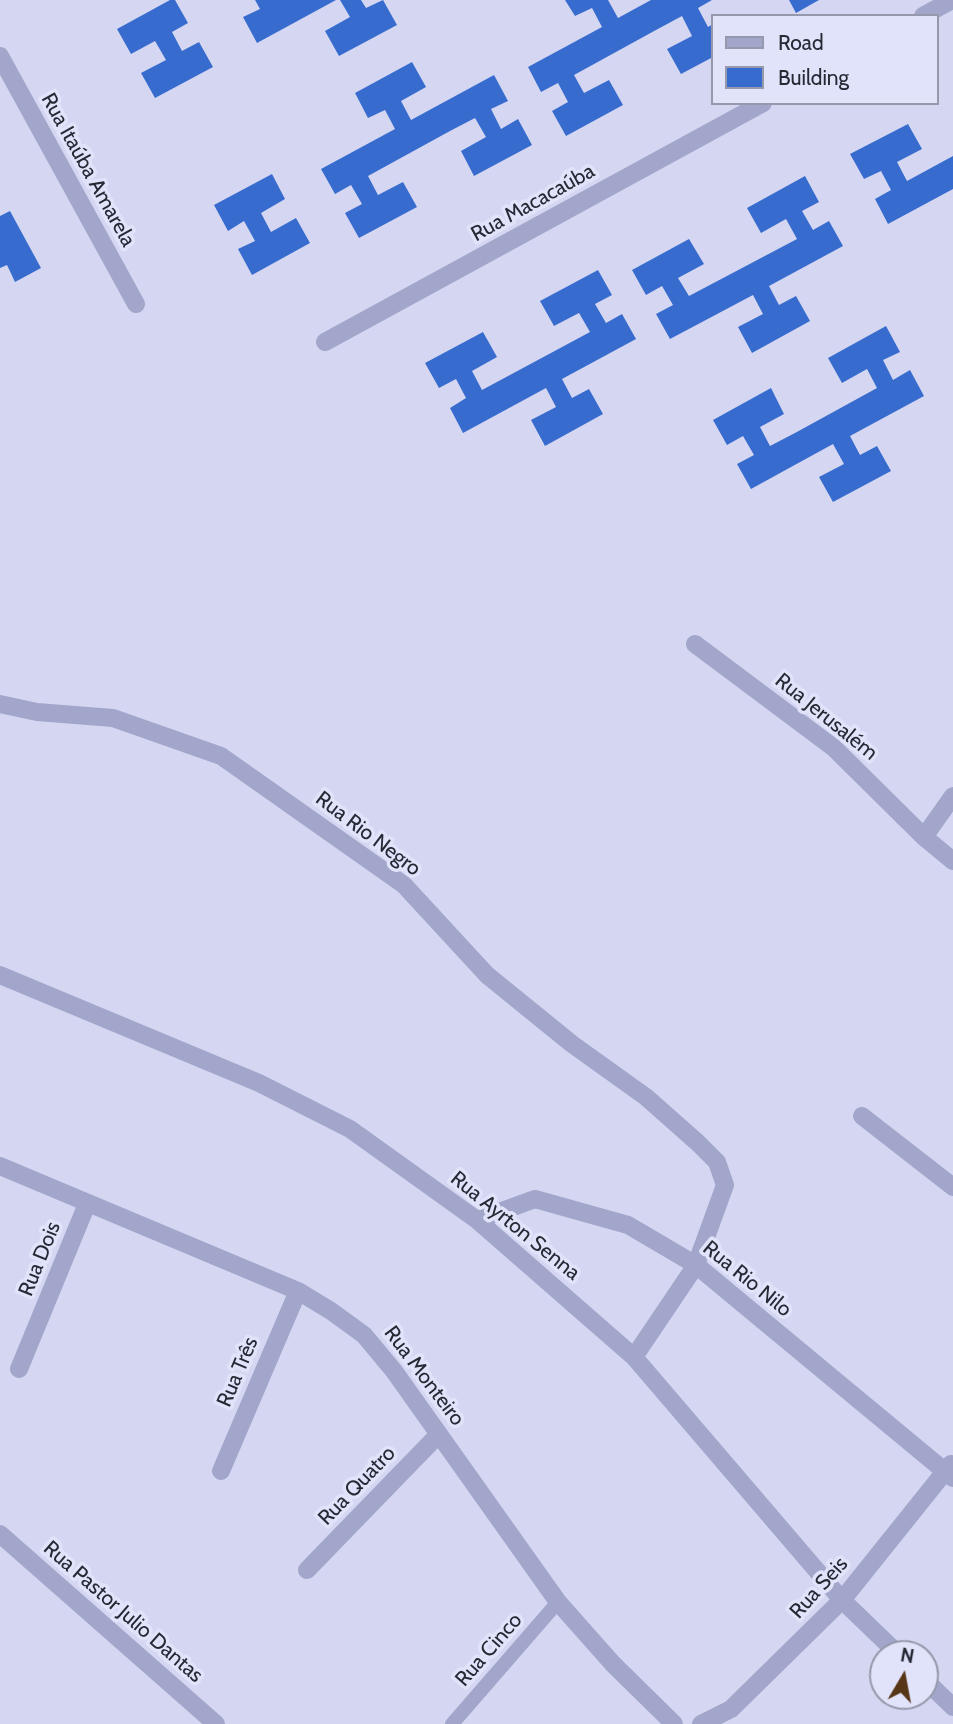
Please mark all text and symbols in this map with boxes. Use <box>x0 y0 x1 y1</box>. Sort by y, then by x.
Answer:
legend <box>712 14 939 105</box>
text: Road <box>778 30 824 55</box>
text: Building <box>778 65 849 90</box>
street label: Rua Itaúba Amarela <box>35 89 141 251</box>
street label: Rua Macacaúba <box>467 159 599 247</box>
street label: Rua Jerusalém <box>770 668 882 766</box>
street label: Rua Rio Negro <box>310 786 426 882</box>
street label: Rua Ayrton Senna <box>445 1166 585 1286</box>
street label: Rua Dois <box>14 1218 66 1300</box>
street label: Rua Rio Nilo <box>698 1236 796 1322</box>
street label: Rua Monteiro <box>378 1321 470 1431</box>
street label: Rua Três <box>212 1333 264 1411</box>
street label: Rua Quatro <box>313 1441 401 1531</box>
street label: Rua Pastor Julio Dantas <box>38 1536 208 1688</box>
street label: Rua Seis <box>785 1552 853 1624</box>
street label: Rua Cinco <box>450 1608 528 1692</box>
north arrow <box>869 1640 939 1710</box>
text: N <box>899 1643 916 1668</box>

